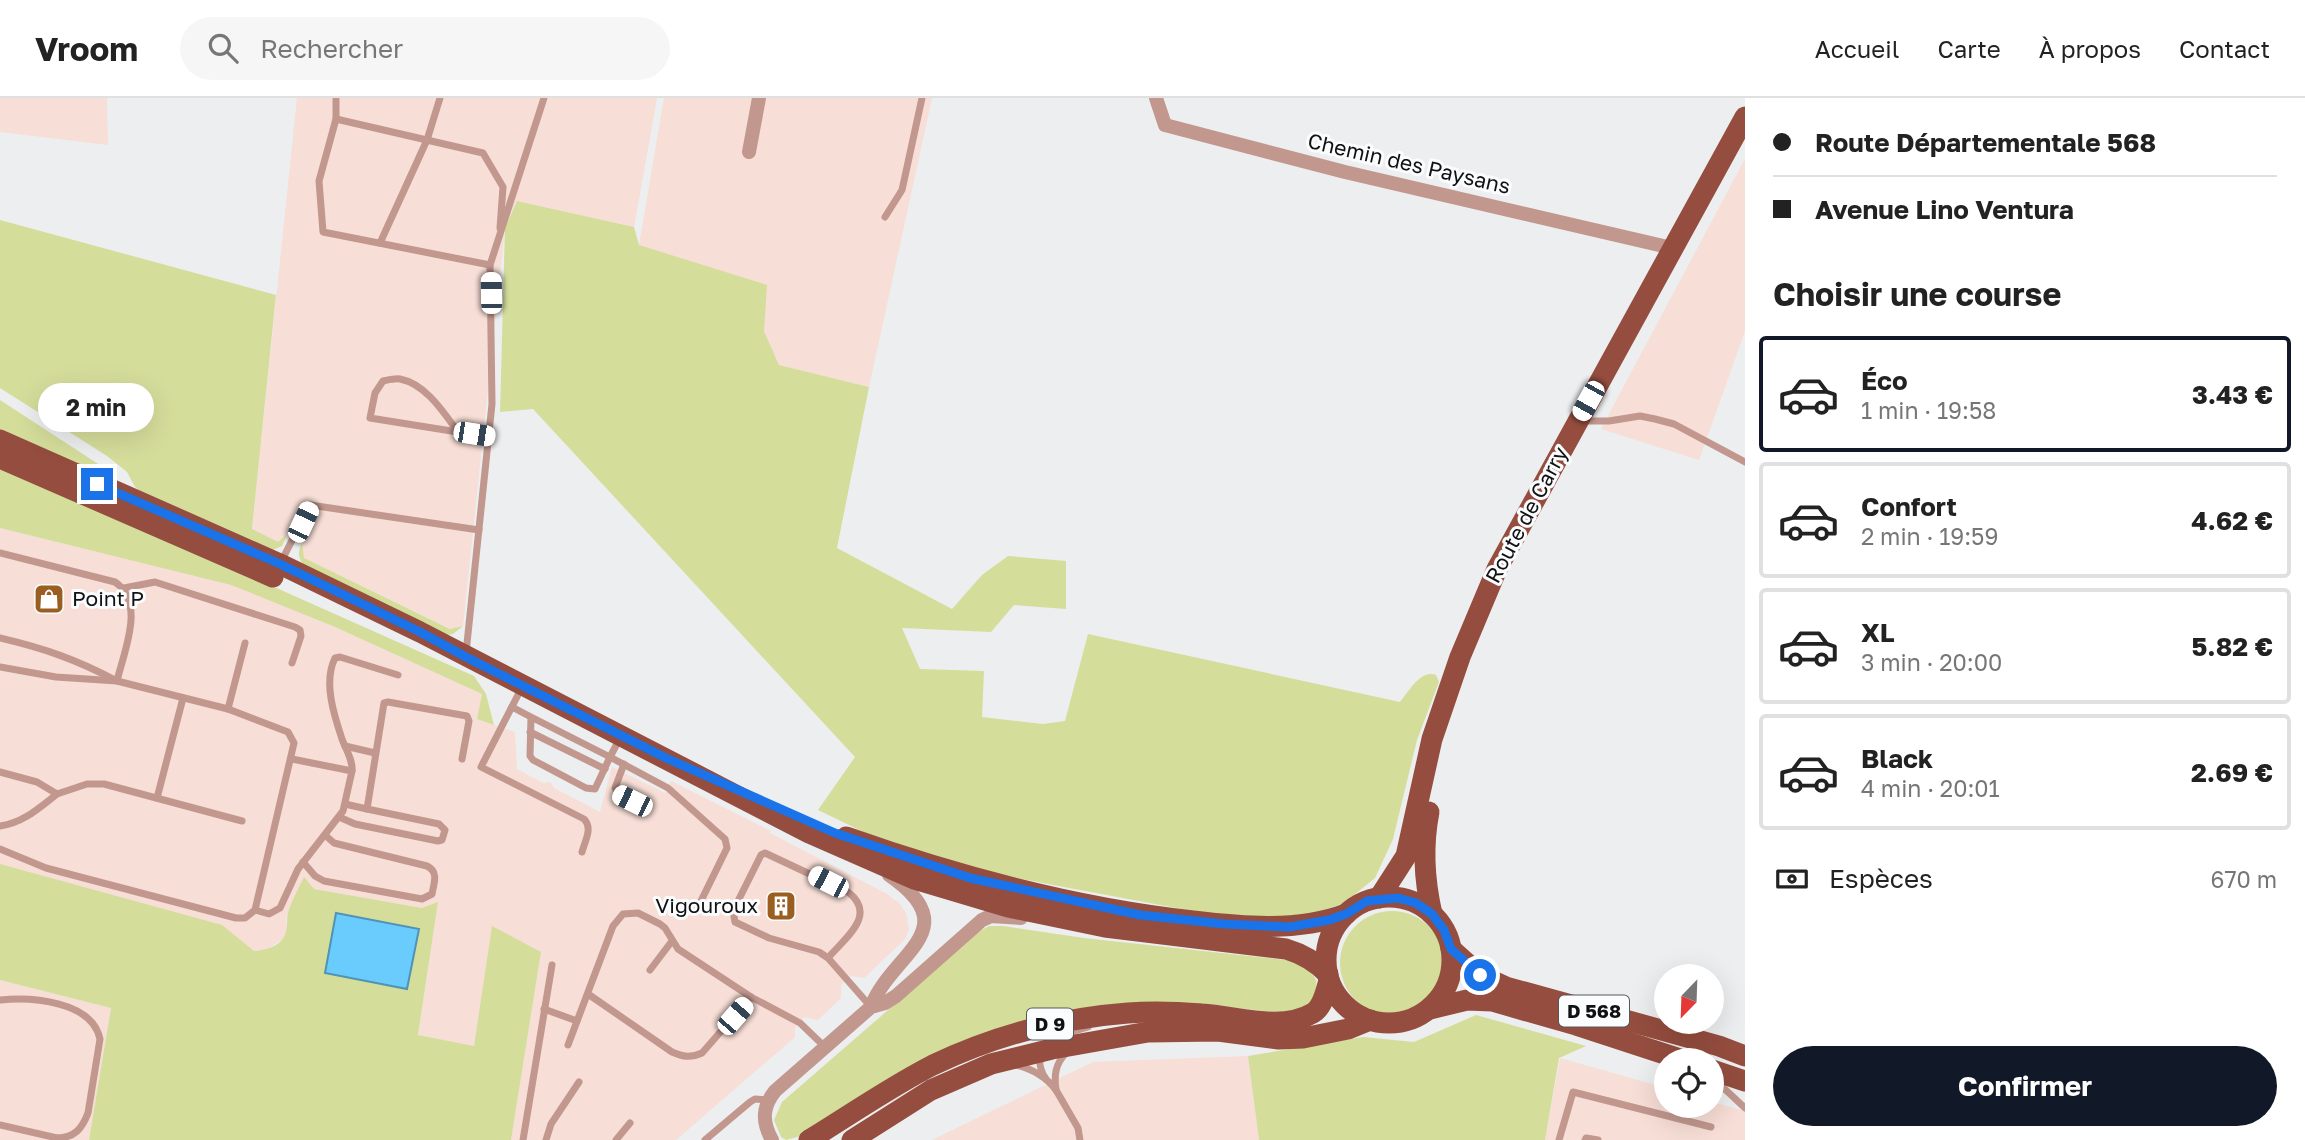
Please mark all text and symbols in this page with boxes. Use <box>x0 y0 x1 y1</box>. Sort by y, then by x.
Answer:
search box <box>180 17 670 80</box>
text: Vroom <box>35 29 138 68</box>
icon: search <box>204 29 242 67</box>
text: Rechercher <box>260 33 403 64</box>
text: Accueil <box>1815 34 1899 63</box>
text: Carte <box>1937 34 2001 63</box>
text: À propos <box>2039 34 2141 63</box>
text: Contact <box>2179 34 2270 63</box>
street label: Chemin des Paysans <box>1305 127 1513 199</box>
text: Route Départementale 568 <box>1815 127 2156 158</box>
text: Avenue Lino Ventura <box>1815 194 2074 225</box>
car <box>481 272 502 314</box>
text: Choisir une course <box>1773 275 2061 313</box>
icon: car <box>1777 363 1840 426</box>
text: Éco <box>1861 365 1908 396</box>
car <box>1569 378 1608 424</box>
text: 3.43 € <box>2192 379 2273 410</box>
callout: 2 min <box>39 382 155 432</box>
text: 2 min <box>66 393 126 421</box>
text: 1 min · 19:58 <box>1861 396 1996 424</box>
car <box>452 420 497 448</box>
street label: Route de Carry <box>1479 442 1573 587</box>
route end <box>81 468 113 500</box>
icon: car <box>1777 489 1840 552</box>
text: Confort <box>1861 491 1957 522</box>
car <box>285 499 322 545</box>
text: 4.62 € <box>2191 505 2273 536</box>
text: 2 min · 19:59 <box>1861 522 1998 550</box>
shop icon: Point P <box>32 582 66 616</box>
place label: Point P <box>72 585 144 611</box>
icon: car <box>1777 615 1840 678</box>
text: XL <box>1861 617 1895 648</box>
text: 5.82 € <box>2191 631 2273 662</box>
text: 3 min · 20:00 <box>1861 648 2002 676</box>
icon: car <box>1777 741 1840 804</box>
text: Black <box>1861 743 1933 774</box>
text: 2.69 € <box>2191 757 2273 788</box>
text: 4 min · 20:01 <box>1861 774 2000 802</box>
car <box>609 782 656 820</box>
icon: cash <box>1773 860 1811 898</box>
car <box>805 863 852 901</box>
text: Espèces <box>1829 863 1933 894</box>
text: 670 m <box>2211 865 2277 893</box>
building icon: Vigouroux <box>764 889 798 923</box>
place label: Vigouroux <box>655 892 758 918</box>
route start <box>1464 959 1496 991</box>
north arrow <box>1654 964 1724 1034</box>
map controls <box>1654 964 1724 1118</box>
car <box>714 993 757 1039</box>
road number: D 568 <box>1559 995 1629 1026</box>
road number: D 9 <box>1027 1008 1073 1040</box>
button: Confirmer <box>1773 1046 2277 1126</box>
button: locate <box>1654 1048 1724 1118</box>

